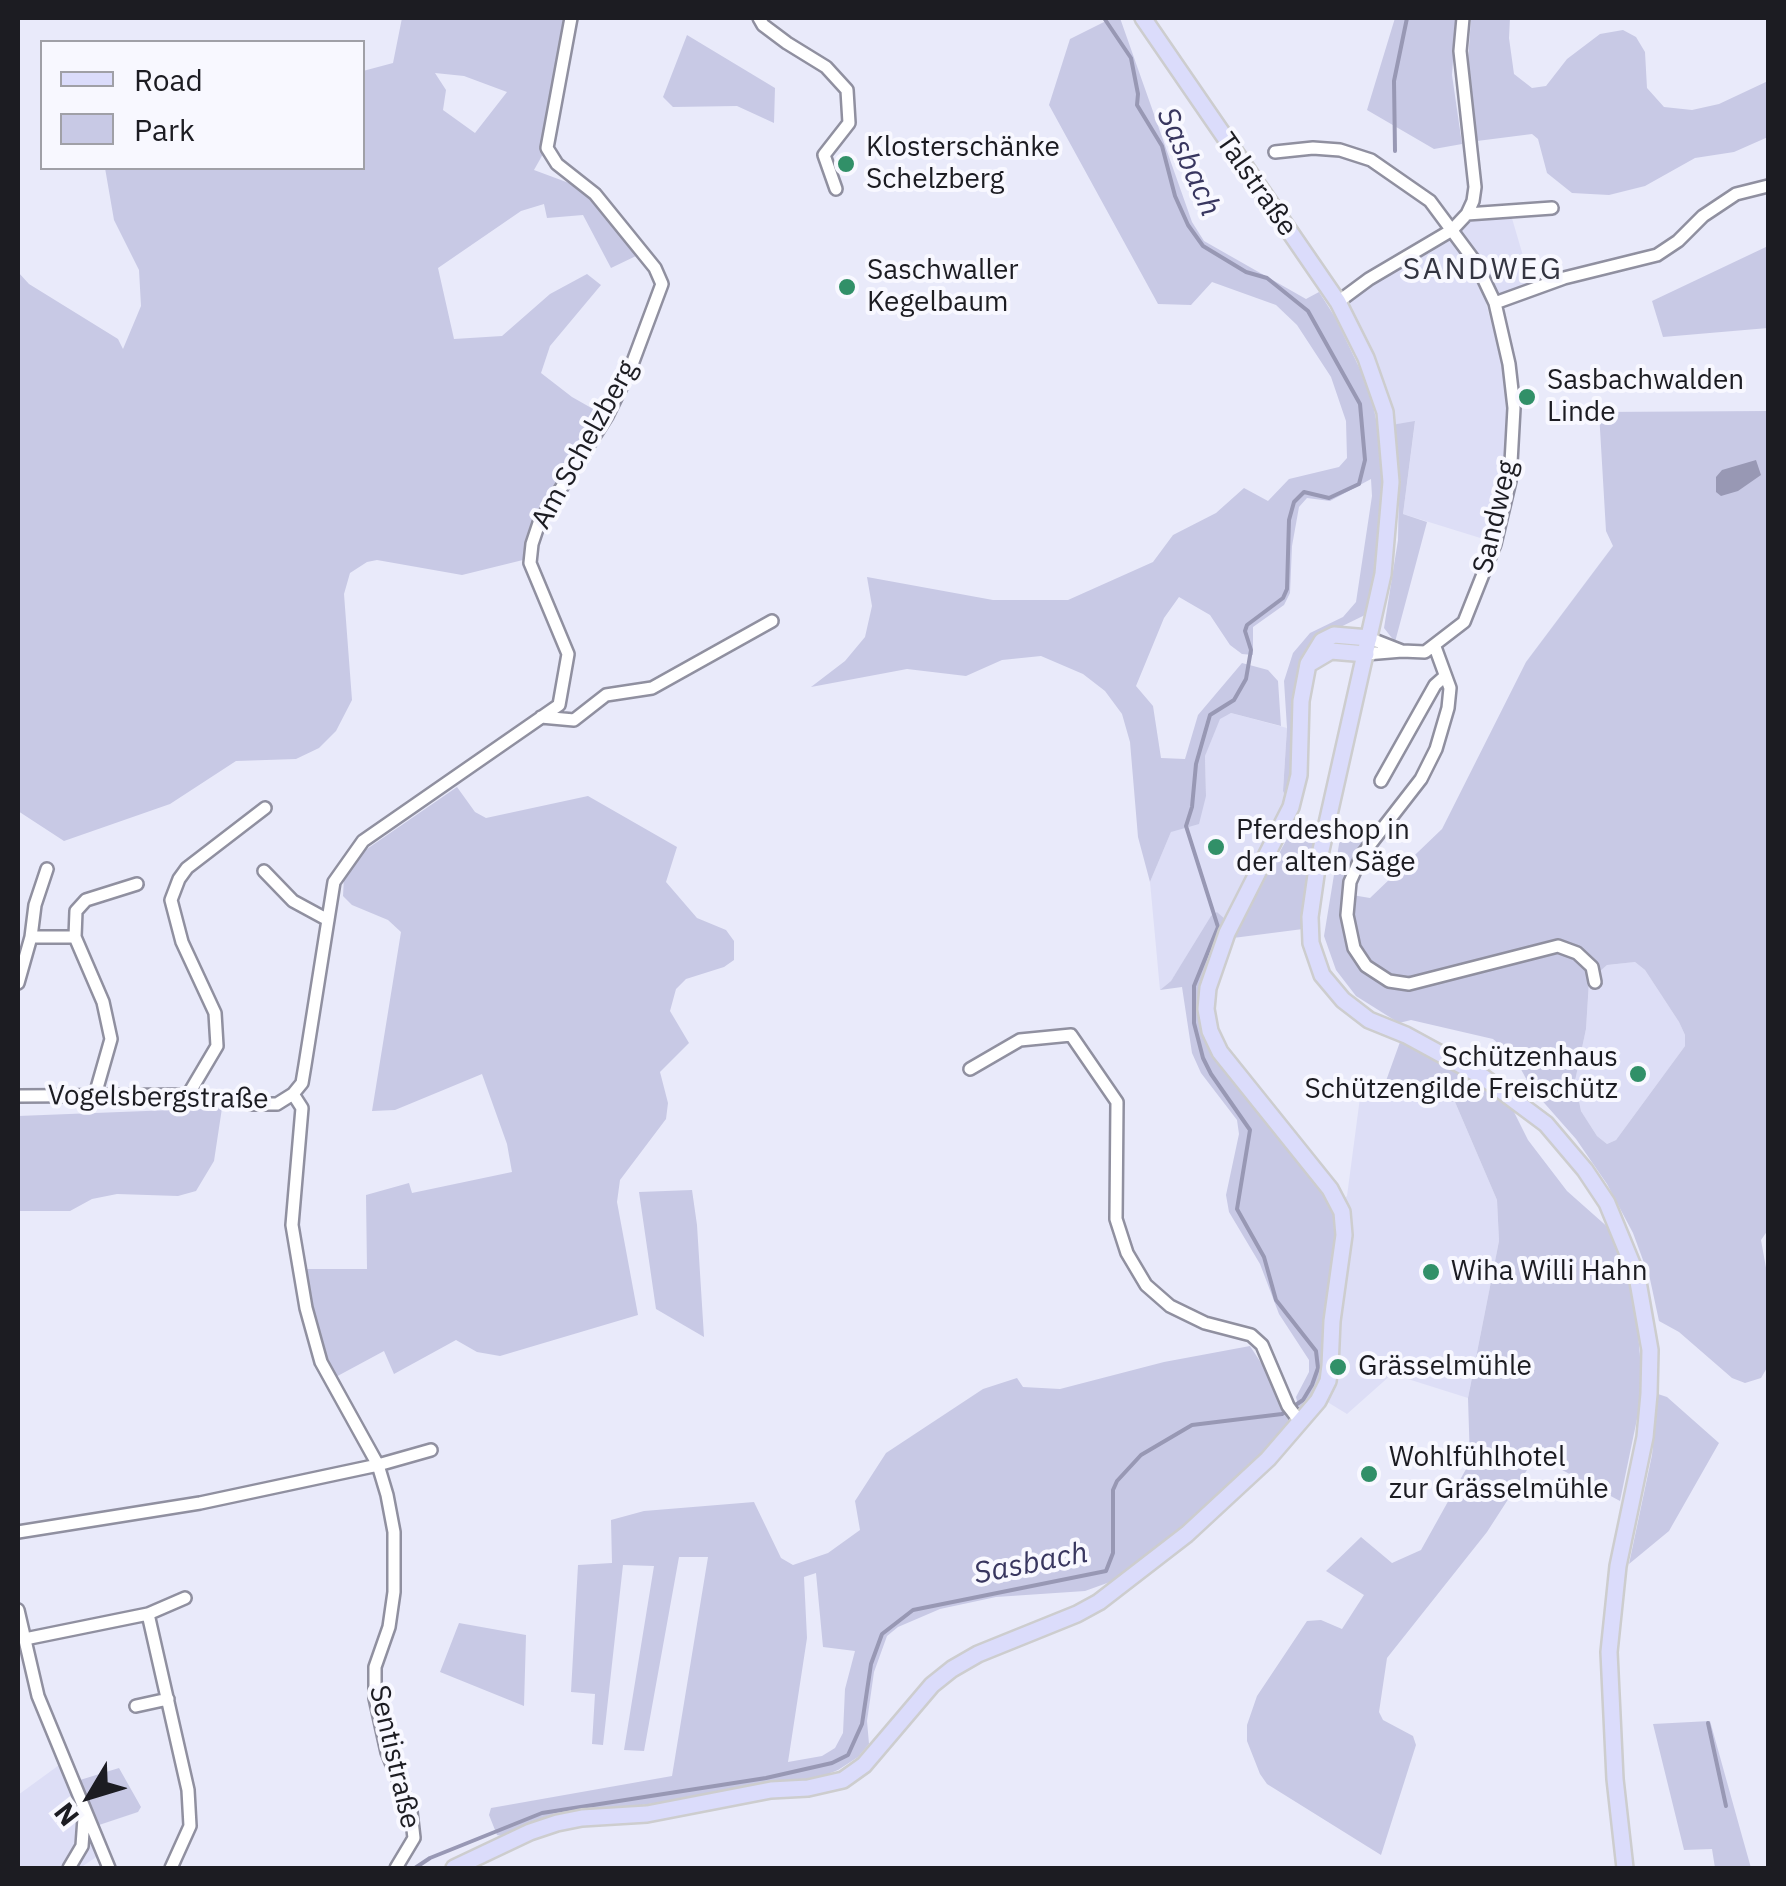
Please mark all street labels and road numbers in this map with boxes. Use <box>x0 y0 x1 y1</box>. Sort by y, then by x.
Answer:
street label: Talstraße <box>1208 127 1304 243</box>
street label: Am Schelzberg <box>525 355 645 535</box>
street label: Sandweg <box>1467 457 1525 577</box>
street label: Vogelsbergstraße <box>47 1079 269 1117</box>
street label: Sentistraße <box>361 1682 427 1832</box>

